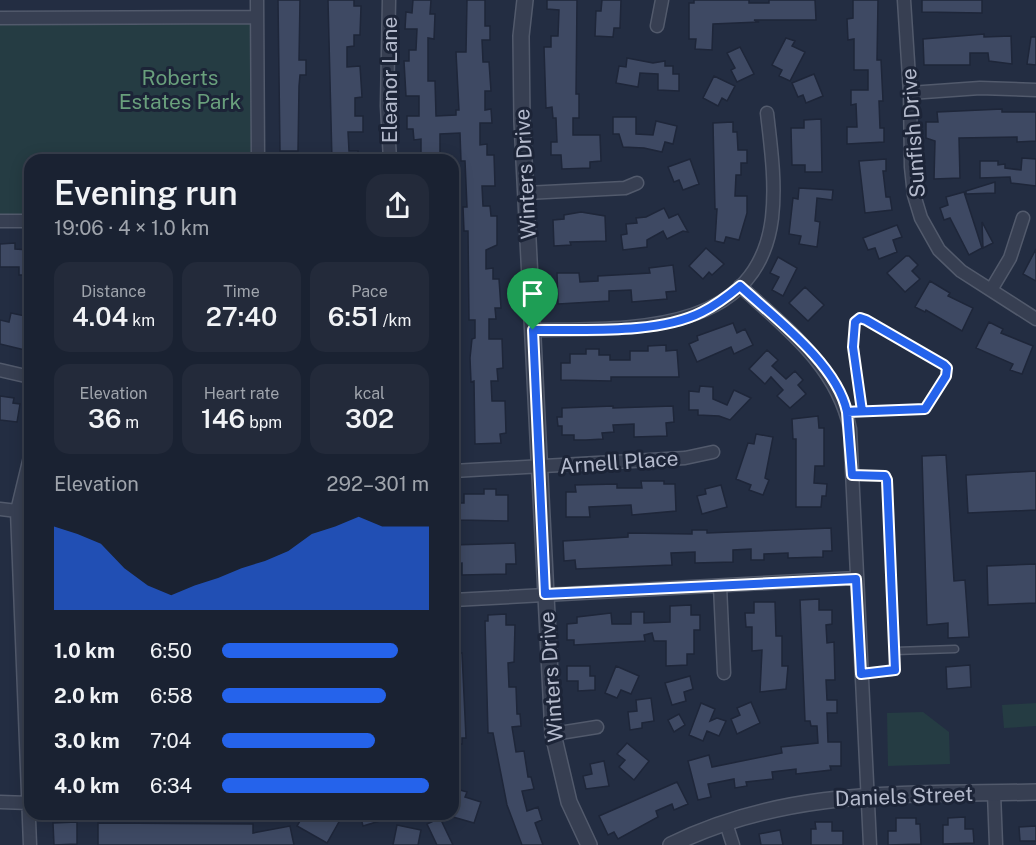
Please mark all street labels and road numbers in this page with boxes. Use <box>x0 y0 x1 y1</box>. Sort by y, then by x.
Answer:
street label: Eleanor Lane <box>377 17 402 143</box>
street label: Sunfish Drive <box>896 67 930 199</box>
street label: Winters Drive <box>509 108 541 240</box>
street label: Arnell Place <box>559 445 679 479</box>
street label: Winters Drive <box>534 611 568 743</box>
street label: Daniels Street <box>834 781 974 811</box>

